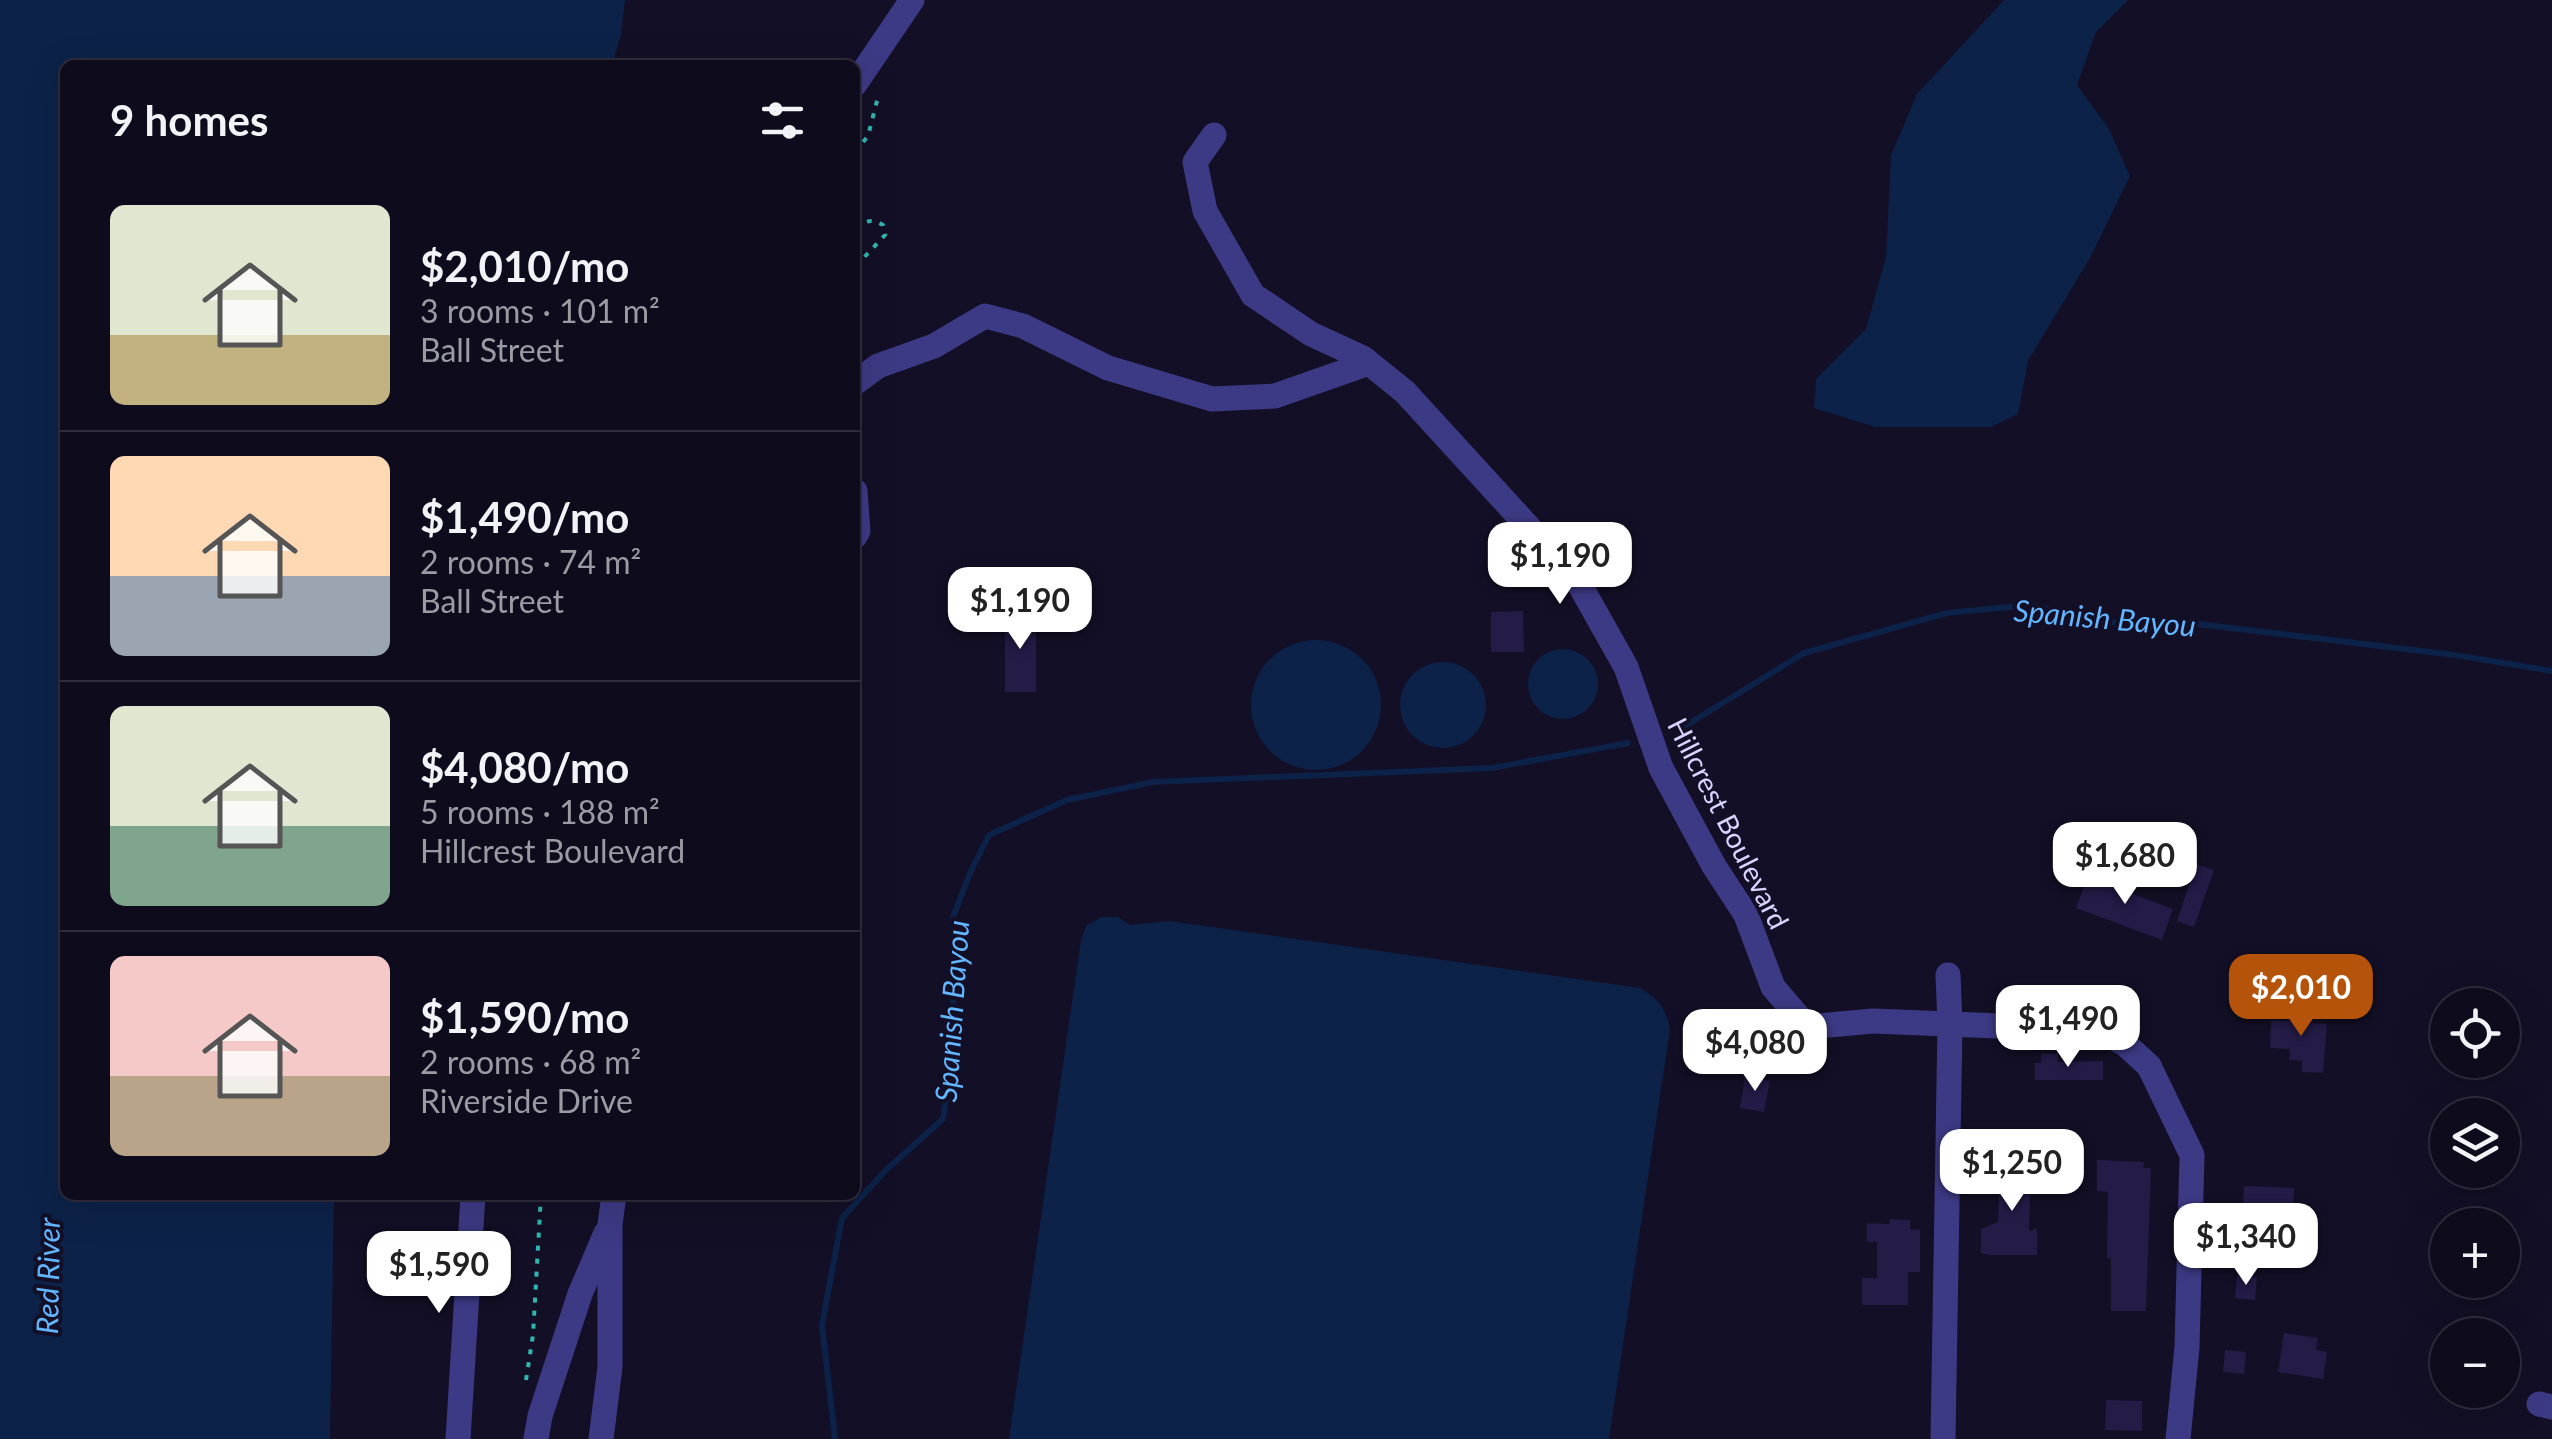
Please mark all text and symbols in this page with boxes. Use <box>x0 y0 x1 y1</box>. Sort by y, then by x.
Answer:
icon: filters <box>755 93 810 148</box>
text: 9 homes <box>110 95 268 145</box>
text: $2,010/mo <box>420 241 629 291</box>
icon: home <box>190 245 310 365</box>
text: 3 rooms · 101 m² <box>420 291 660 330</box>
text: Ball Street <box>420 330 564 369</box>
text: $1,490/mo <box>420 492 629 542</box>
icon: home <box>190 496 310 616</box>
pin: $1,190 <box>1479 522 1641 607</box>
text: $1,190 <box>1510 535 1610 574</box>
text: 2 rooms · 74 m² <box>420 542 641 581</box>
pin: $1,190 <box>939 567 1101 652</box>
text: $1,190 <box>970 580 1070 619</box>
text: Ball Street <box>420 581 564 620</box>
water label: Spanish Bayou <box>2013 591 2197 643</box>
street label: Hillcrest Boulevard <box>1661 712 1797 934</box>
text: $4,080/mo <box>420 742 629 792</box>
icon: home <box>190 746 310 866</box>
text: 5 rooms · 188 m² <box>420 792 660 831</box>
pin: $1,680 <box>2044 822 2206 907</box>
text: Hillcrest Boulevard <box>420 831 685 870</box>
text: $1,680 <box>2075 835 2175 874</box>
water label: Spanish Bayou <box>927 919 975 1103</box>
pin: $2,010 <box>2220 954 2382 1039</box>
text: $2,010 <box>2251 967 2351 1006</box>
pin: $1,490 <box>1987 985 2149 1070</box>
map controls <box>2430 988 2520 1408</box>
button: locate <box>2430 988 2520 1078</box>
text: $1,590/mo <box>420 992 629 1042</box>
icon: home <box>190 996 310 1116</box>
text: $1,490 <box>2018 998 2118 1037</box>
pin: $4,080 <box>1674 1009 1836 1094</box>
text: $4,080 <box>1705 1022 1805 1061</box>
text: 2 rooms · 68 m² <box>420 1042 641 1081</box>
text: Riverside Drive <box>420 1081 633 1120</box>
button: layers <box>2430 1098 2520 1188</box>
pin: $1,250 <box>1931 1129 2093 1214</box>
text: $1,250 <box>1962 1142 2062 1181</box>
pin: $1,340 <box>2165 1203 2327 1288</box>
button: + <box>2430 1208 2520 1298</box>
text: $1,340 <box>2196 1216 2296 1255</box>
water label: Red River <box>28 1217 66 1335</box>
pin: $1,590 <box>358 1231 520 1316</box>
text: $1,590 <box>389 1244 489 1283</box>
button: − <box>2430 1318 2520 1408</box>

